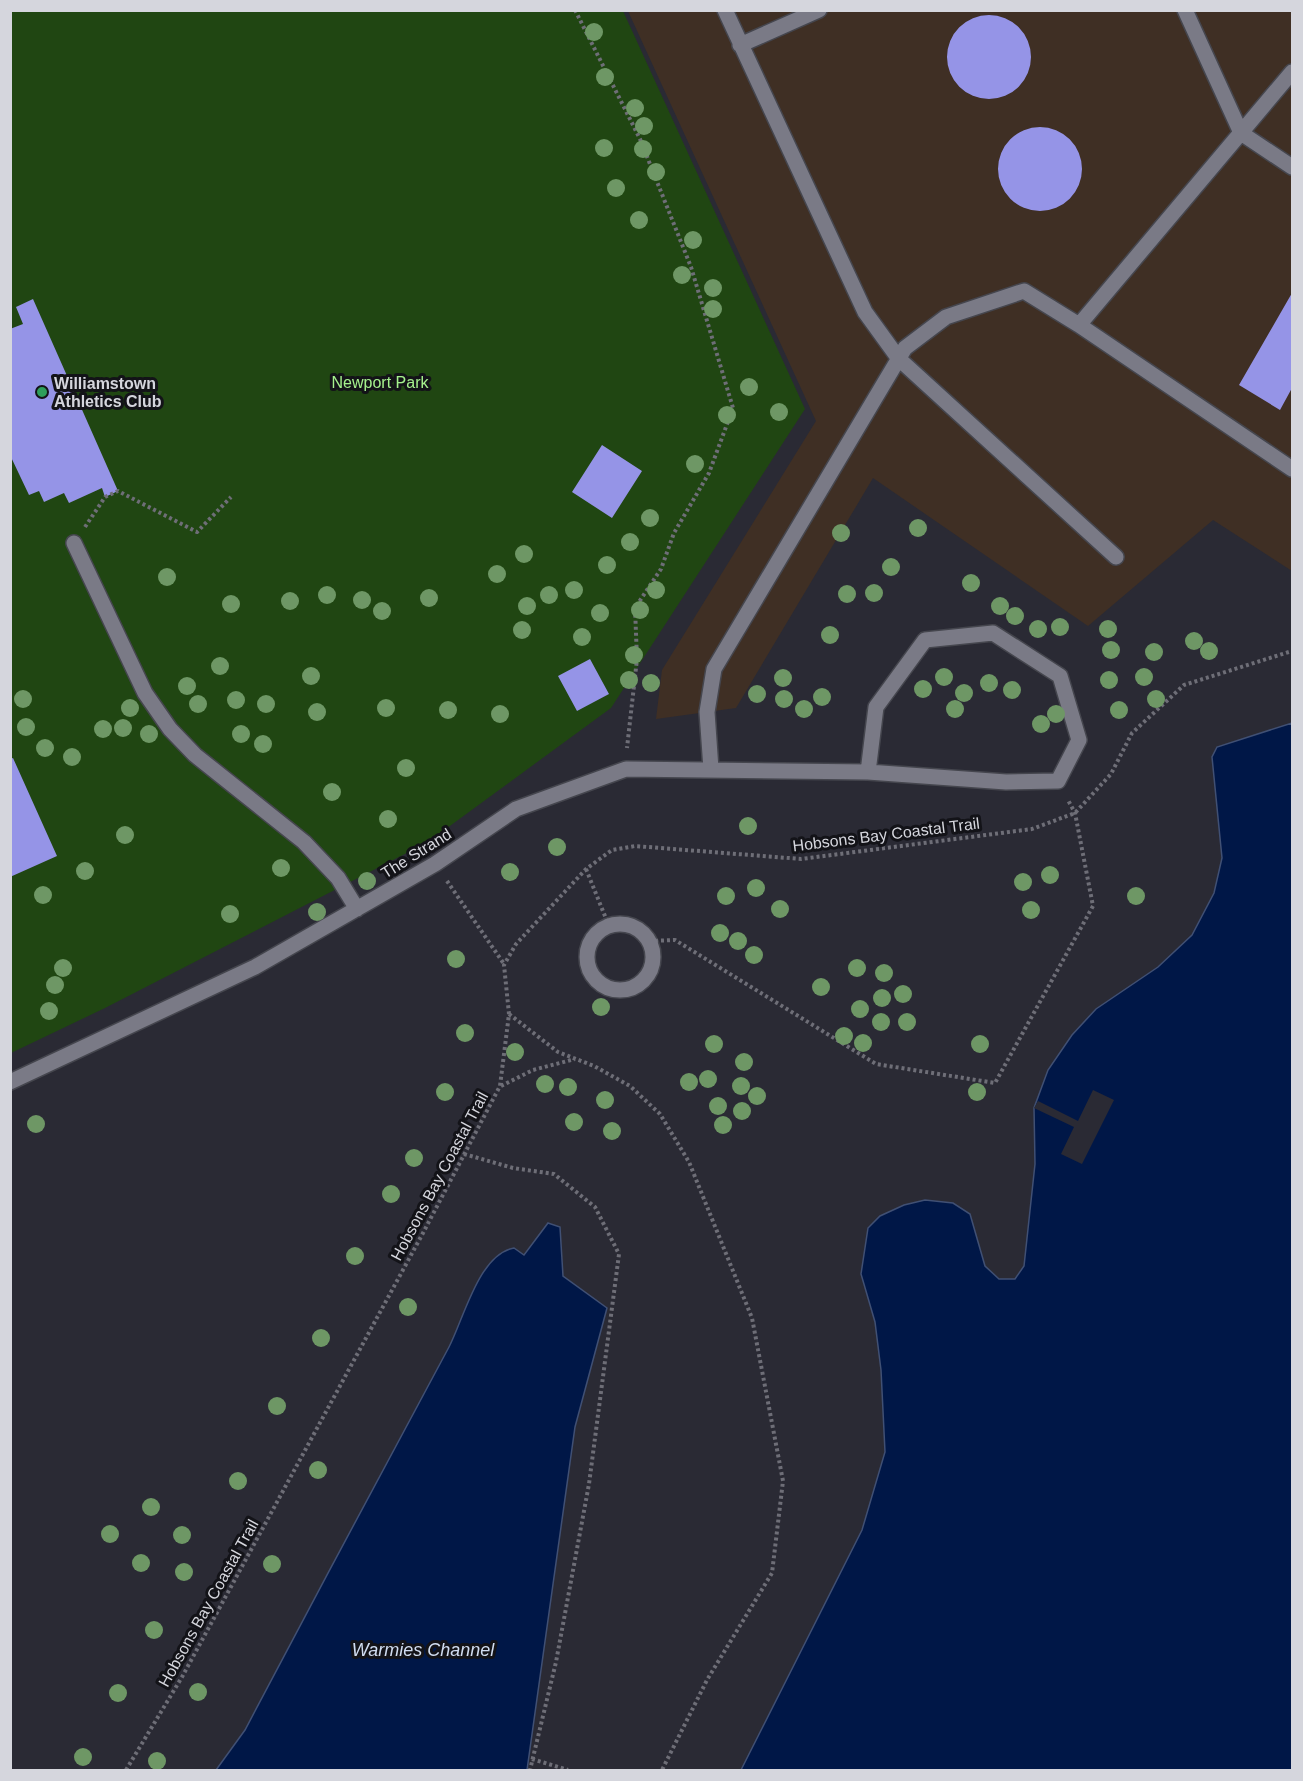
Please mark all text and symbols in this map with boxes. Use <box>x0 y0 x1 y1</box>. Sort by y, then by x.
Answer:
park label: Newport Park <box>332 374 429 391</box>
place label: Williamstown Athletics Club <box>54 375 162 410</box>
marker: Williamstown Athletics Club <box>35 385 49 399</box>
street label: Hobsons Bay Coastal Trail <box>791 815 981 854</box>
street label: The Strand <box>378 825 454 882</box>
street label: Hobsons Bay Coastal Trail <box>388 1089 491 1263</box>
street label: Hobsons Bay Coastal Trail <box>155 1517 262 1690</box>
water label: Warmies Channel <box>352 1640 495 1660</box>

